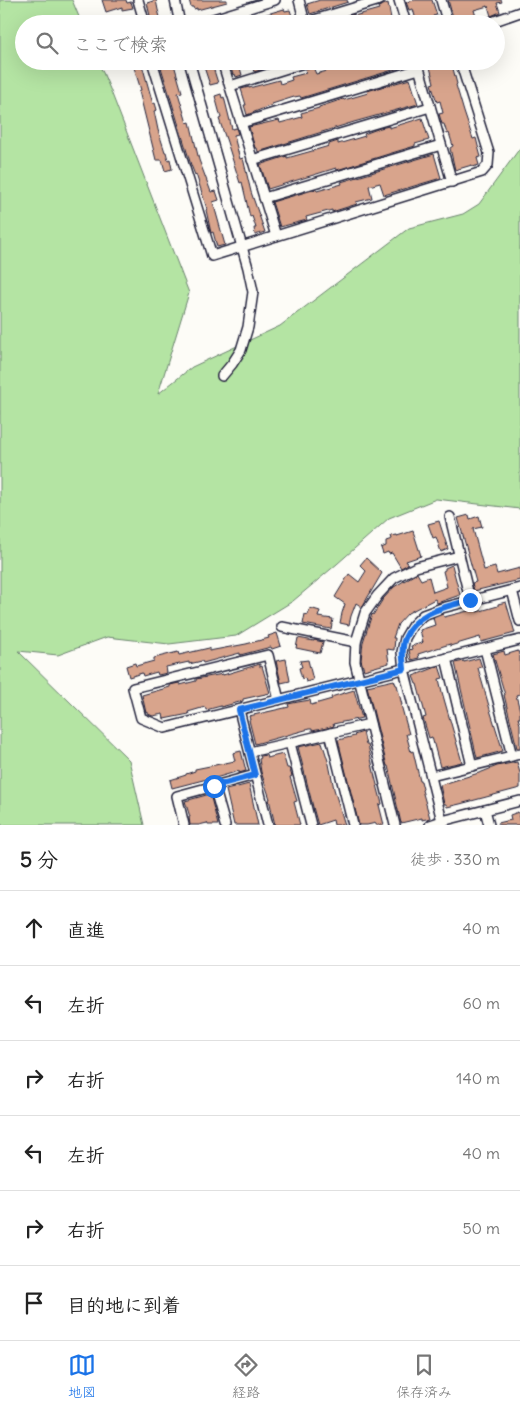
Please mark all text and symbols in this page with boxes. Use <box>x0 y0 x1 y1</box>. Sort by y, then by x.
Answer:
search box <box>15 15 505 70</box>
icon: search <box>33 29 61 57</box>
text: ここで検索 <box>73 32 168 56</box>
route end <box>459 589 482 612</box>
route start <box>203 775 226 798</box>
text: 5 分 <box>20 846 58 873</box>
text: 徒歩 · 330 m <box>410 849 500 869</box>
icon: ahead <box>20 914 48 942</box>
text: 直進 <box>67 918 105 942</box>
text: 40 m <box>462 918 500 938</box>
icon: left <box>20 989 48 1017</box>
text: 左折 <box>67 993 105 1017</box>
text: 60 m <box>462 993 500 1013</box>
icon: right <box>20 1064 48 1092</box>
text: 右折 <box>67 1068 105 1092</box>
text: 140 m <box>456 1068 500 1088</box>
icon: left <box>20 1139 48 1167</box>
text: 左折 <box>67 1143 105 1167</box>
text: 40 m <box>462 1143 500 1163</box>
icon: right <box>20 1214 48 1242</box>
text: 右折 <box>67 1218 105 1242</box>
text: 50 m <box>462 1218 500 1238</box>
icon: arrive <box>20 1289 48 1317</box>
text: 目的地に到着 <box>67 1293 181 1317</box>
tab: 地図 <box>68 1351 96 1401</box>
tab: 経路 <box>232 1351 260 1401</box>
tab: 保存済み <box>396 1351 452 1401</box>

